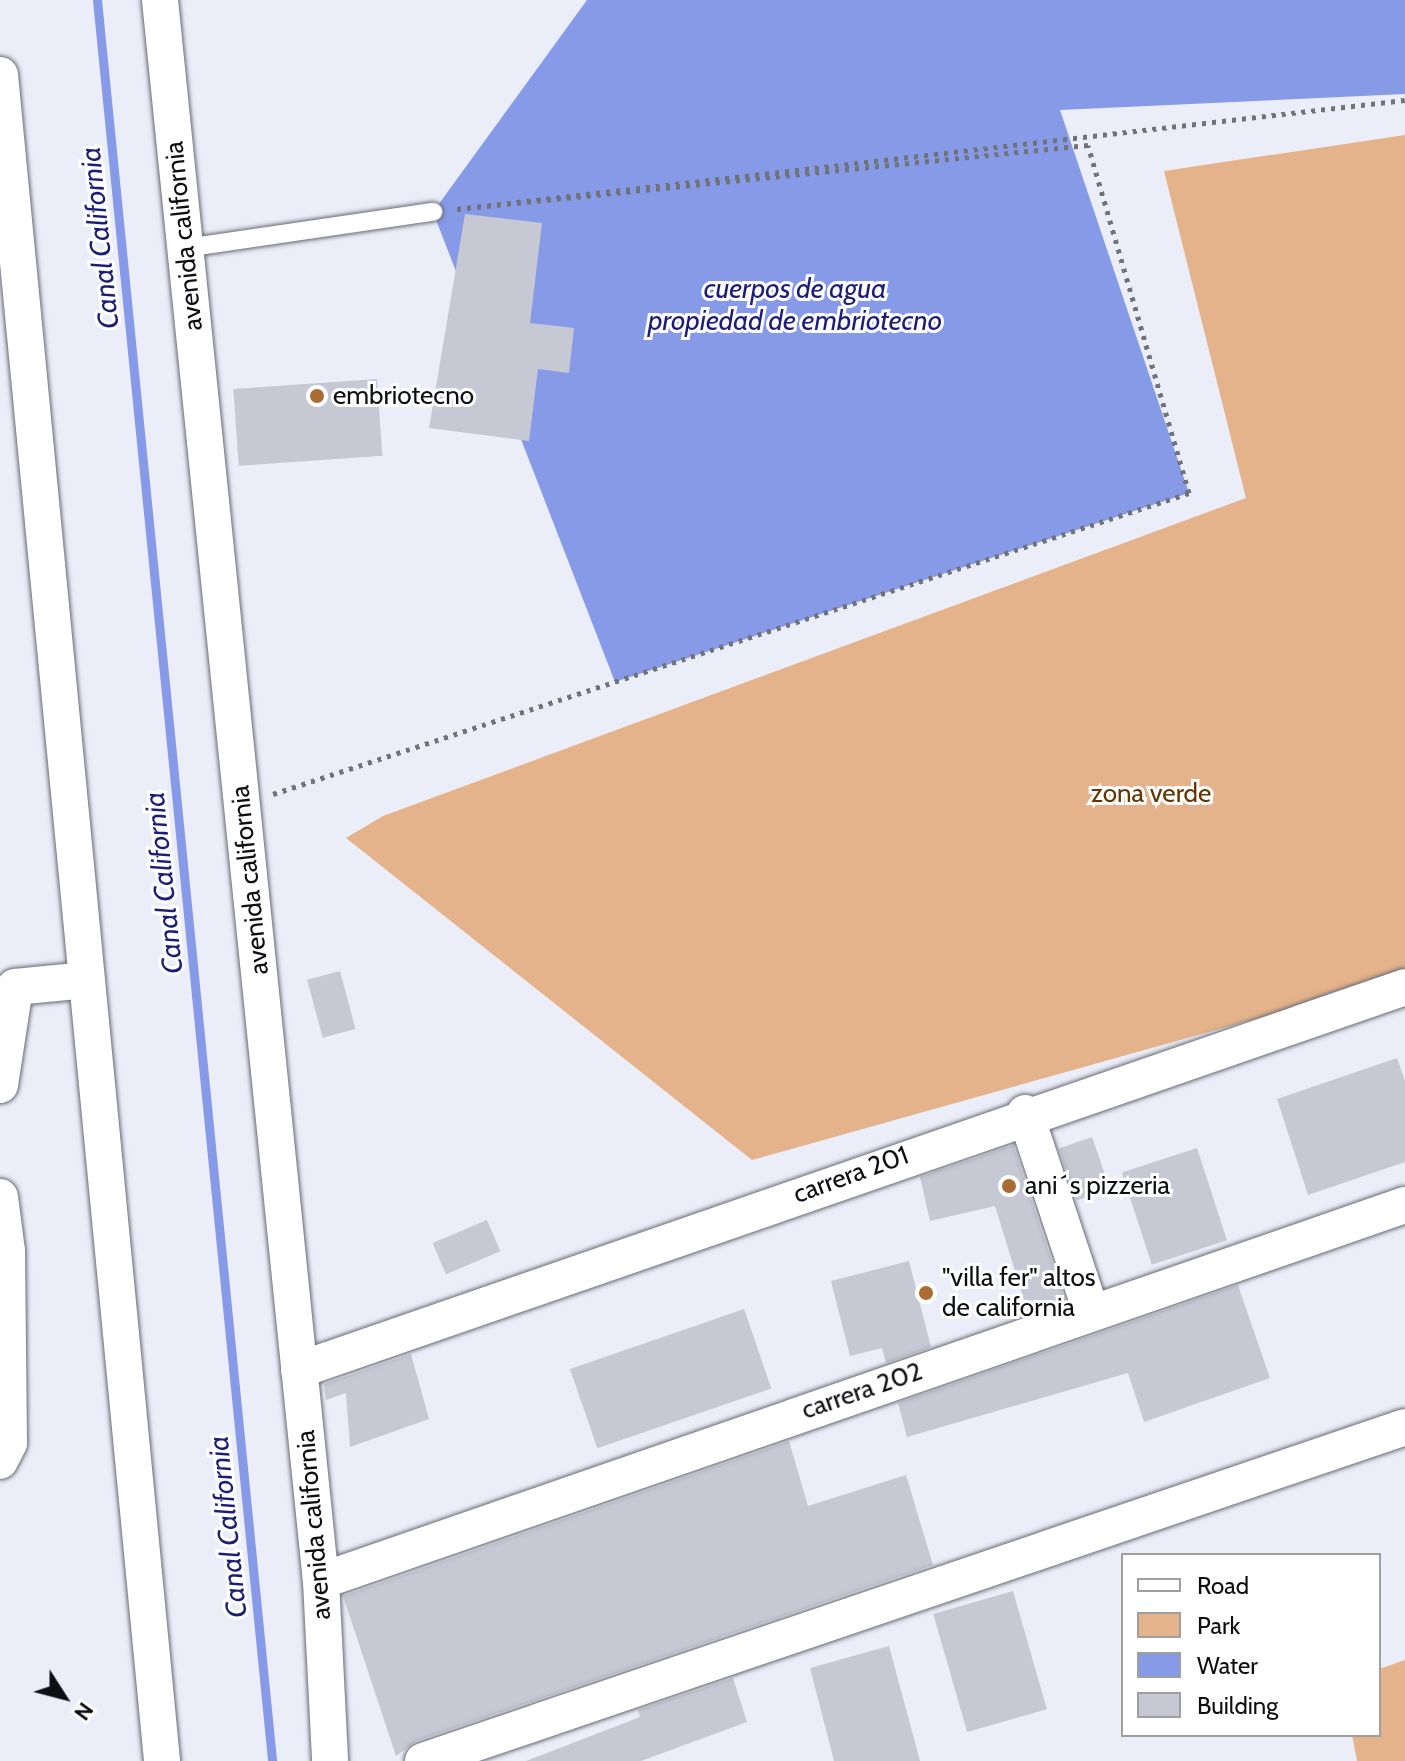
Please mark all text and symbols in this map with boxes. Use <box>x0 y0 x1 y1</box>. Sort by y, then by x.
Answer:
street label: avenida california <box>159 140 209 332</box>
water label: Canal California <box>73 145 125 331</box>
water label: cuerpos de agua propiedad de embriotecno <box>648 271 942 337</box>
place label: embriotecno <box>333 380 474 412</box>
marker: embriotecno <box>308 387 326 405</box>
park label: zona verde <box>1091 778 1211 810</box>
street label: avenida california <box>225 784 275 976</box>
water label: Canal California <box>137 790 189 976</box>
street label: carrera 201 <box>789 1140 913 1210</box>
place label: ani´s pizzeria <box>1025 1170 1170 1202</box>
marker: ani´s pizzeria <box>1000 1177 1018 1195</box>
place label: "villa fer" altos de california <box>942 1262 1096 1324</box>
marker: "villa fer" altos de california <box>917 1284 935 1302</box>
street label: carrera 202 <box>798 1356 926 1426</box>
street label: avenida california <box>290 1429 338 1621</box>
water label: Canal California <box>201 1434 253 1620</box>
legend <box>1121 1553 1381 1737</box>
text: Road <box>1197 1571 1249 1600</box>
text: Park <box>1197 1611 1240 1640</box>
text: Water <box>1197 1651 1258 1680</box>
north arrow <box>24 1657 104 1737</box>
text: Building <box>1197 1691 1278 1720</box>
text: N <box>68 1697 99 1726</box>

